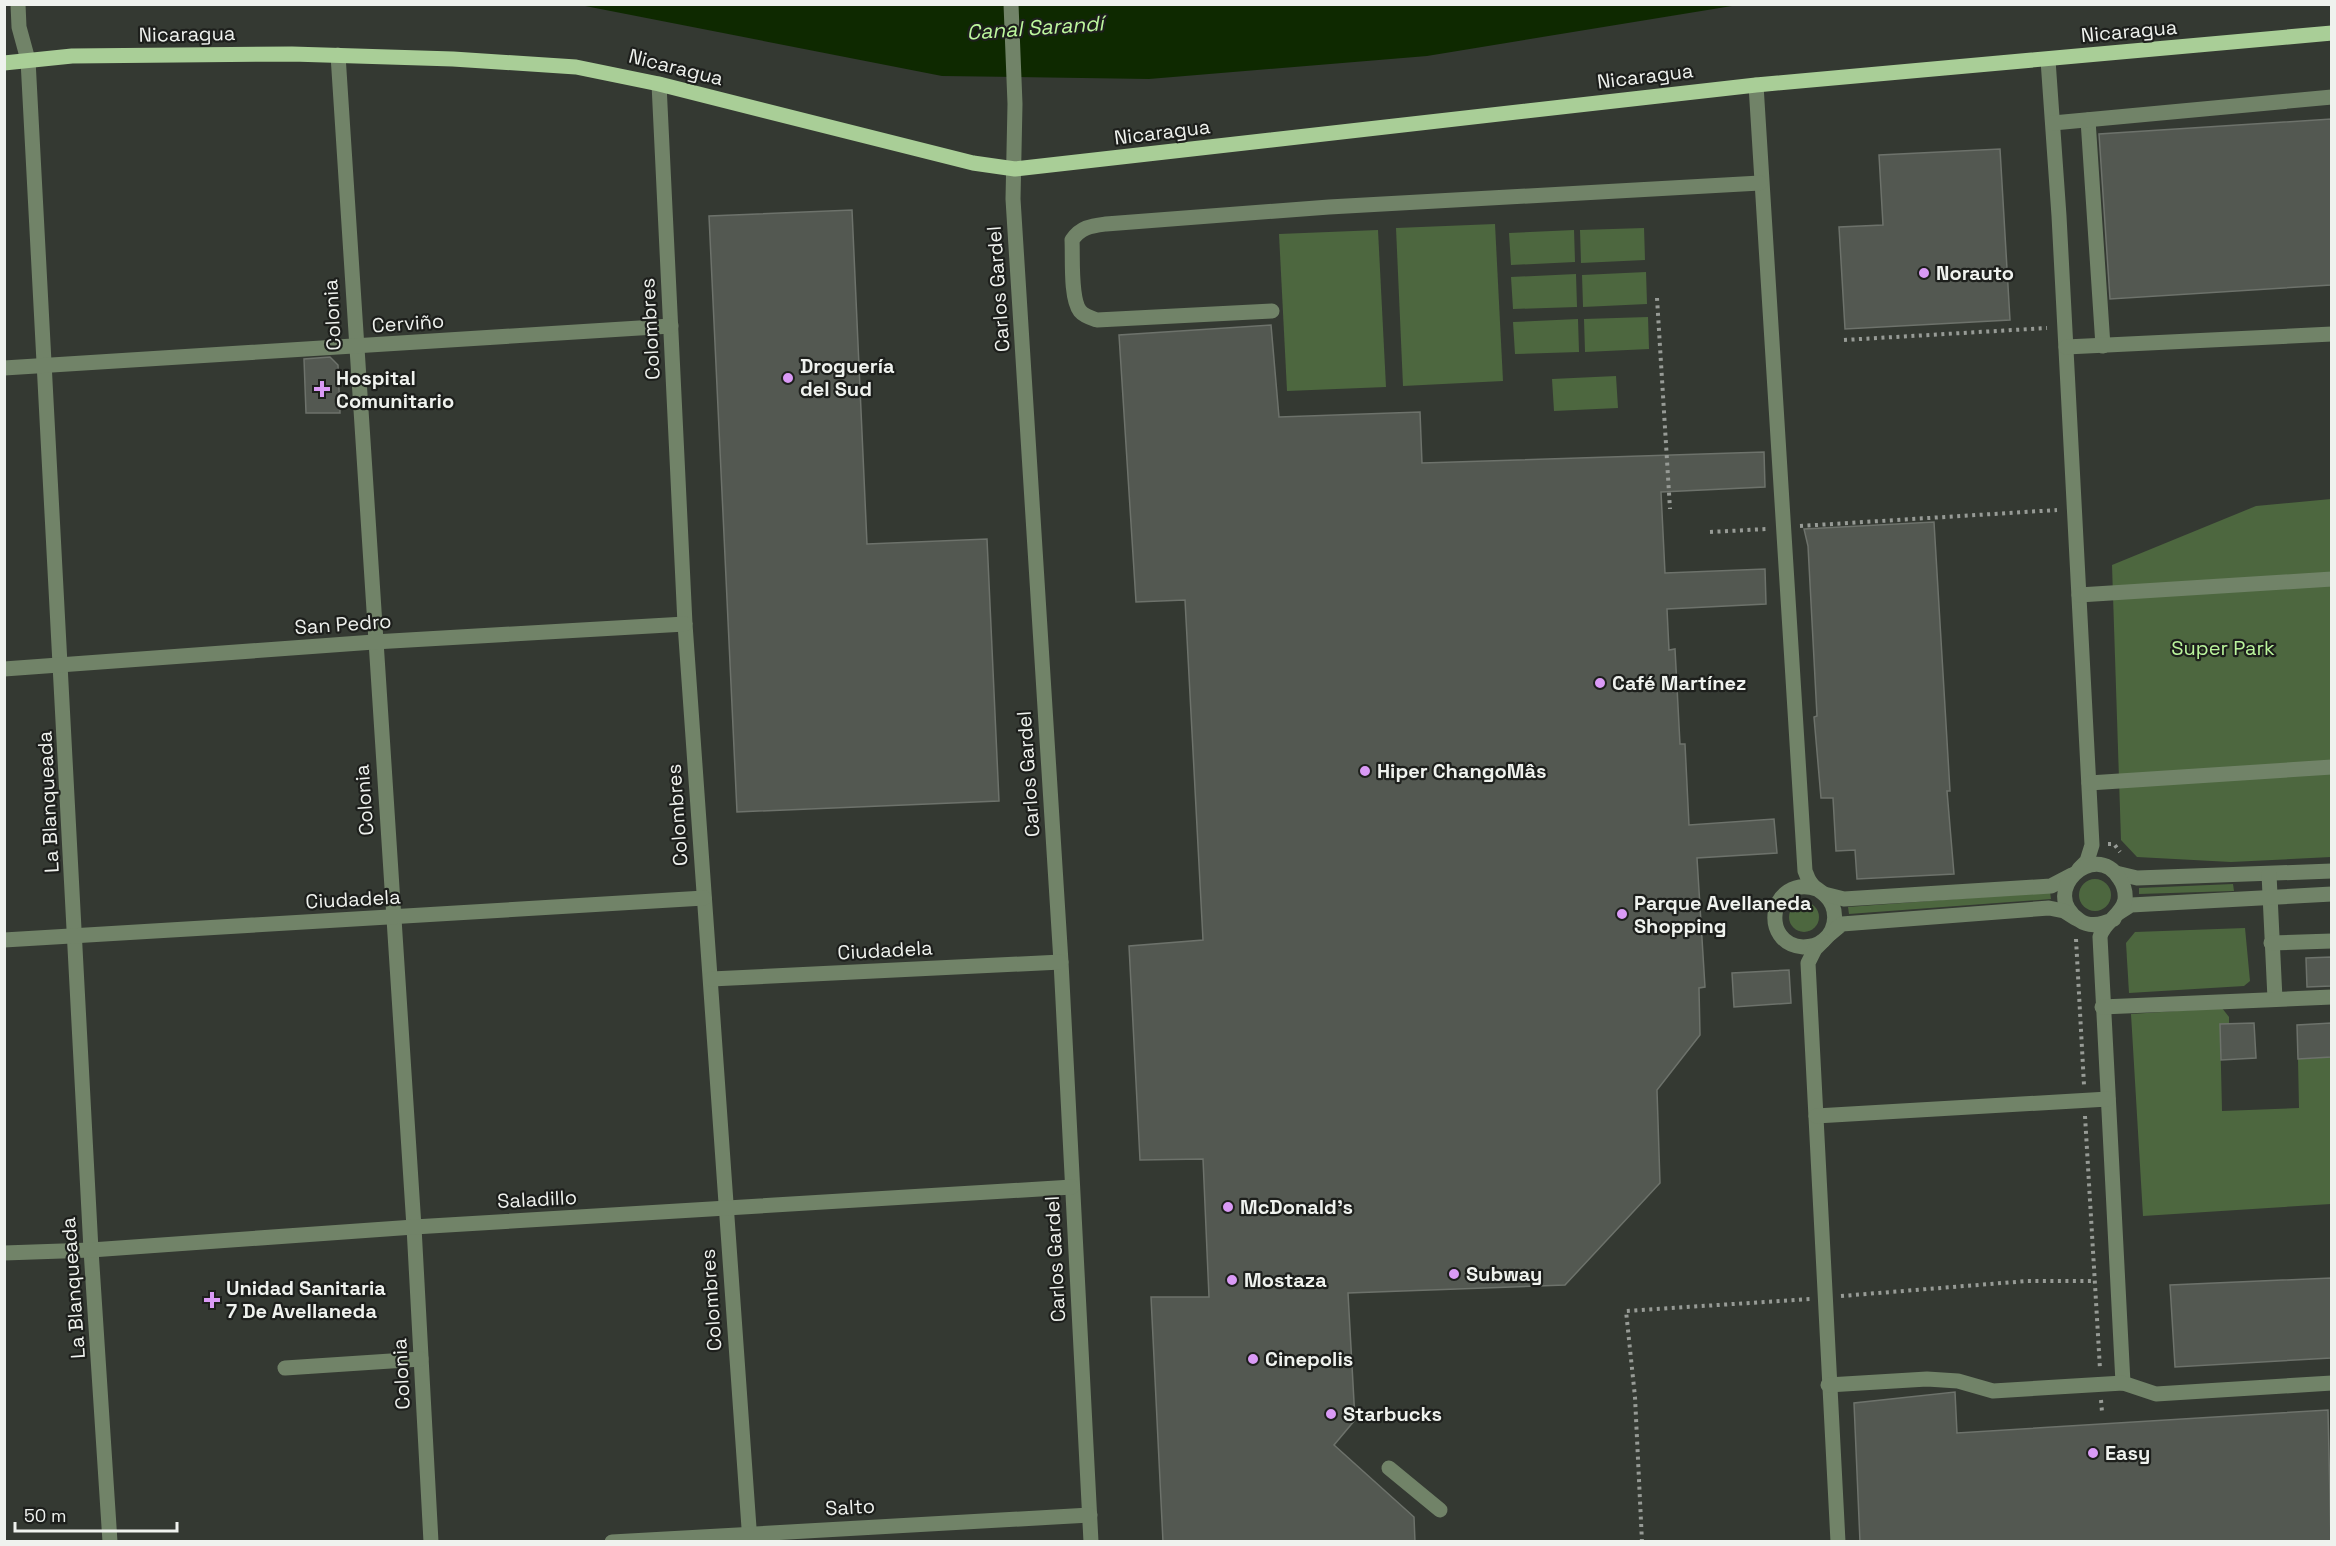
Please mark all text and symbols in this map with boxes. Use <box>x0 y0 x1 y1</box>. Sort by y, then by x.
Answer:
water label: Canal Sarandí <box>966 9 1108 46</box>
street label: Nicaragua <box>2080 14 2178 48</box>
street label: Nicaragua <box>138 20 236 48</box>
street label: Nicaragua <box>626 43 726 91</box>
street label: Nicaragua <box>1595 57 1695 95</box>
street label: Nicaragua <box>1112 113 1212 151</box>
street label: Carlos Gardel <box>981 225 1015 353</box>
place label: Norauto <box>1936 260 2014 286</box>
marker: Norauto <box>1917 266 1931 280</box>
street label: Colombres <box>634 277 666 381</box>
street label: Colonia <box>317 279 347 351</box>
street label: Cerviño <box>371 308 445 338</box>
place label: Droguería del Sud <box>800 353 895 402</box>
place label: Hospital Comunitario <box>336 365 454 414</box>
marker: Droguería del Sud <box>781 371 795 385</box>
marker: Hospital Comunitario <box>313 380 331 398</box>
street label: San Pedro <box>294 608 392 640</box>
park label: Super Park <box>2171 635 2275 661</box>
place label: Café Martínez <box>1612 670 1746 696</box>
marker: Café Martínez <box>1593 676 1607 690</box>
street label: Carlos Gardel <box>1011 710 1045 838</box>
street label: La Blanqueada <box>31 730 65 874</box>
place label: Hiper ChangoMâs <box>1377 758 1546 784</box>
street label: Colombres <box>660 763 694 867</box>
street label: Colonia <box>349 764 379 836</box>
marker: Hiper ChangoMâs <box>1358 764 1372 778</box>
street label: Ciudadela <box>305 884 401 914</box>
place label: Parque Avellaneda Shopping <box>1634 890 1812 939</box>
marker: Parque Avellaneda Shopping <box>1615 907 1629 921</box>
street label: Ciudadela <box>837 935 933 965</box>
street label: Saladillo <box>496 1184 578 1214</box>
place label: McDonald's <box>1240 1194 1353 1220</box>
street label: Carlos Gardel <box>1039 1195 1071 1323</box>
marker: McDonald's <box>1221 1200 1235 1214</box>
street label: La Blanqueada <box>55 1216 91 1360</box>
street label: Colombres <box>694 1248 728 1352</box>
place label: Subway <box>1466 1261 1542 1287</box>
place label: Mostaza <box>1244 1267 1327 1293</box>
marker: Subway <box>1447 1267 1461 1281</box>
marker: Mostaza <box>1225 1273 1239 1287</box>
place label: Unidad Sanitaria 7 De Avellaneda <box>226 1275 386 1324</box>
marker: Unidad Sanitaria 7 De Avellaneda <box>203 1291 221 1309</box>
street label: Colonia <box>386 1338 416 1410</box>
place label: Cinepolis <box>1265 1346 1353 1372</box>
marker: Cinepolis <box>1246 1352 1260 1366</box>
place label: Starbucks <box>1343 1401 1442 1427</box>
marker: Starbucks <box>1324 1407 1338 1421</box>
place label: Easy <box>2105 1440 2150 1466</box>
marker: Easy <box>2086 1446 2100 1460</box>
street label: Salto <box>824 1493 876 1521</box>
scale bar <box>15 1495 177 1533</box>
text: 50 m <box>24 1504 66 1527</box>

